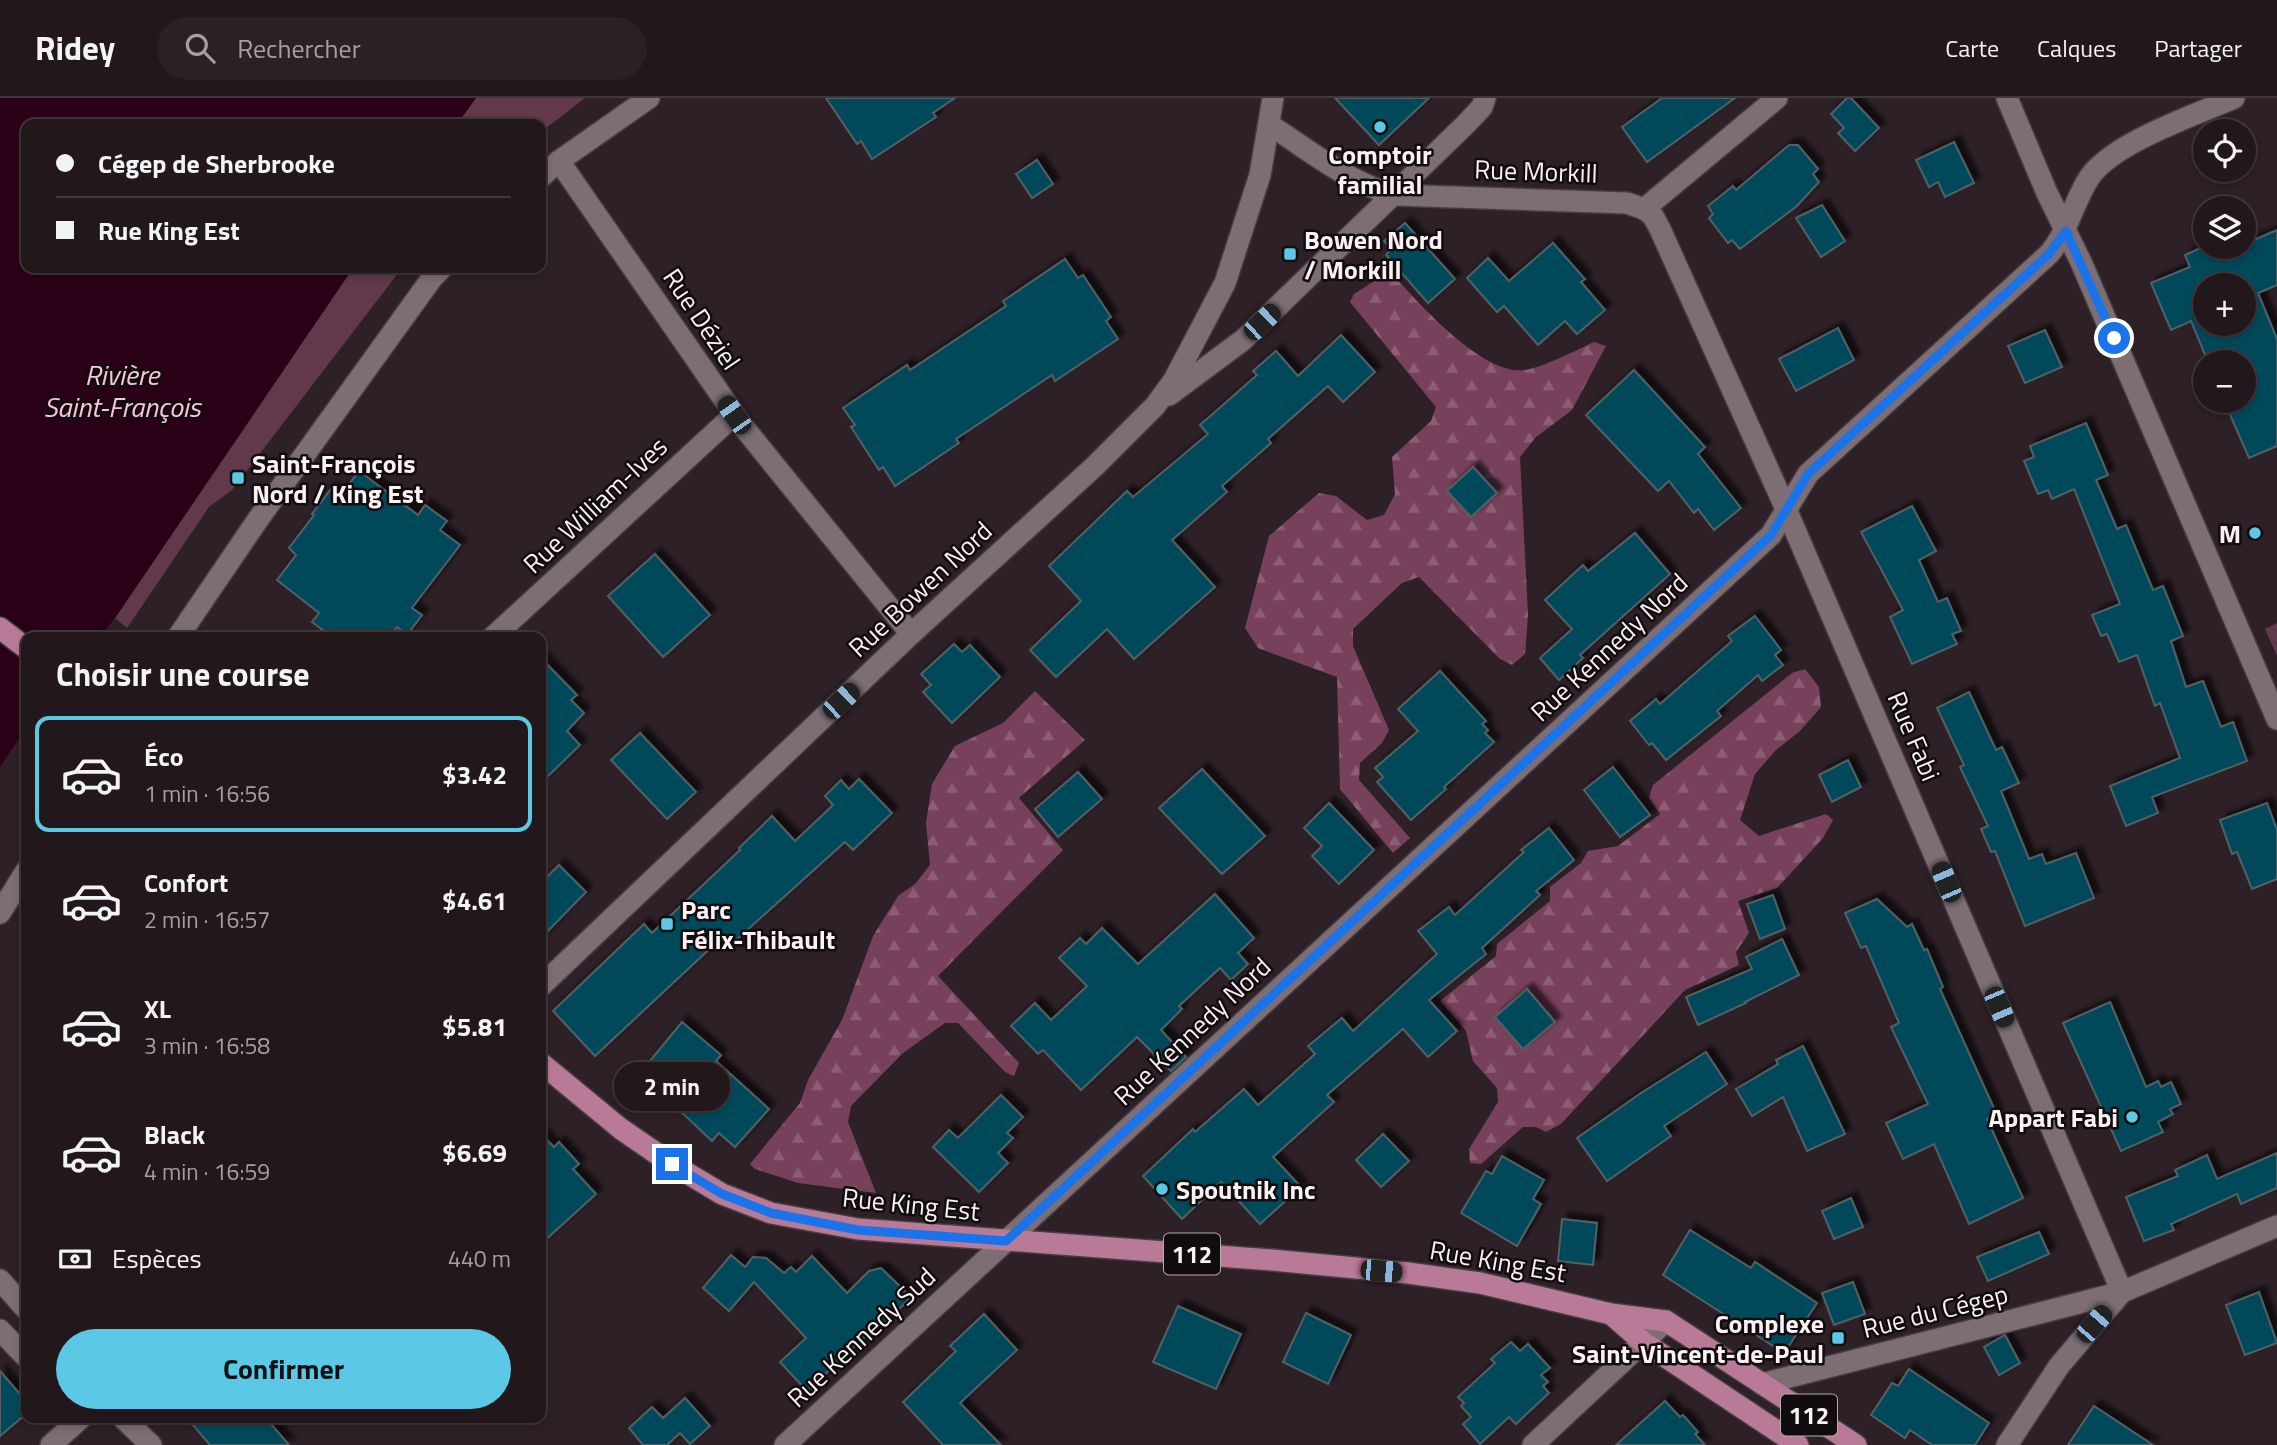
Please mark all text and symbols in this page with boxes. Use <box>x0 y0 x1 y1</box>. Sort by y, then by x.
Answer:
search box <box>157 17 647 80</box>
text: Ridey <box>35 23 115 73</box>
icon: search <box>181 29 219 67</box>
text: Rechercher <box>237 29 361 68</box>
text: Carte <box>1945 30 1999 66</box>
text: Calques <box>2037 30 2116 66</box>
text: Partager <box>2154 30 2242 66</box>
marker: Comptoir familial <box>1372 119 1388 135</box>
map controls <box>2193 119 2256 413</box>
button: locate <box>2193 119 2256 182</box>
place label: Comptoir familial <box>1328 135 1432 204</box>
text: Cégep de Sherbrooke <box>98 144 335 183</box>
street label: Rue Morkill <box>1474 149 1598 193</box>
button: layers <box>2193 196 2256 259</box>
text: Rue King Est <box>98 211 240 250</box>
place label: Bowen Nord / Morkill <box>1304 220 1443 289</box>
marker: Bowen Nord / Morkill <box>1282 246 1298 262</box>
street label: Rue Déziel <box>654 260 750 378</box>
button: + <box>2193 273 2256 336</box>
car <box>1240 300 1285 344</box>
route start <box>2098 322 2130 354</box>
button: − <box>2193 350 2256 413</box>
water label: Rivière Saint-François <box>43 353 203 428</box>
car <box>714 392 755 438</box>
street label: Rue William-Ives <box>514 428 676 582</box>
place label: Saint-François Nord / King Est <box>252 444 423 513</box>
marker: Saint-François Nord / King Est <box>230 470 246 486</box>
street label: Rue Bowen Nord <box>839 512 1001 666</box>
place label: M <box>2219 514 2241 553</box>
marker: M <box>2247 525 2263 541</box>
street label: Rue Kennedy Nord <box>1522 564 1696 730</box>
text: Choisir une course <box>56 650 310 698</box>
car <box>819 679 864 723</box>
street label: Rue Fabi <box>1878 685 1950 787</box>
text: Éco <box>144 737 184 776</box>
icon: car <box>60 743 123 806</box>
text: $3.42 <box>442 755 507 794</box>
text: 1 min · 16:56 <box>144 776 270 811</box>
car <box>1929 859 1964 905</box>
text: Confort <box>144 863 228 902</box>
icon: car <box>60 869 123 932</box>
text: $4.61 <box>442 881 507 920</box>
place label: Parc Félix-Thibault <box>681 890 835 959</box>
text: 2 min · 16:57 <box>144 902 270 937</box>
marker: Parc Félix-Thibault <box>659 916 675 932</box>
street label: Rue Kennedy Nord <box>1105 948 1279 1114</box>
car <box>1982 984 2017 1030</box>
text: XL <box>144 989 171 1028</box>
icon: car <box>60 995 123 1058</box>
text: $5.81 <box>442 1007 507 1046</box>
text: 3 min · 16:58 <box>144 1028 270 1063</box>
callout: 2 min <box>614 1062 730 1112</box>
text: 2 min <box>644 1069 700 1104</box>
place label: Appart Fabi <box>1988 1098 2118 1137</box>
marker: Appart Fabi <box>2124 1109 2140 1125</box>
text: Black <box>144 1115 205 1154</box>
icon: car <box>60 1121 123 1184</box>
text: $6.69 <box>442 1133 507 1172</box>
route end <box>656 1148 688 1180</box>
text: 4 min · 16:59 <box>144 1154 270 1189</box>
place label: Spoutnik Inc <box>1176 1170 1316 1209</box>
street label: Rue King Est <box>840 1177 982 1231</box>
marker: Spoutnik Inc <box>1154 1181 1170 1197</box>
street label: Rue King Est <box>1427 1230 1569 1292</box>
road number: 112 <box>1164 1234 1220 1274</box>
text: Espèces <box>112 1239 202 1278</box>
icon: cash <box>56 1240 94 1278</box>
text: 440 m <box>448 1241 511 1276</box>
street label: Rue Kennedy Sud <box>778 1258 944 1416</box>
car <box>1360 1259 1403 1283</box>
street label: Rue du Cégep <box>1858 1274 2012 1348</box>
car <box>2073 1301 2116 1347</box>
place label: Complexe Saint-Vincent-de-Paul <box>1572 1304 1824 1373</box>
button: Confirmer <box>56 1329 511 1409</box>
marker: Complexe Saint-Vincent-de-Paul <box>1830 1330 1846 1346</box>
road number: 112 <box>1781 1394 1837 1436</box>

